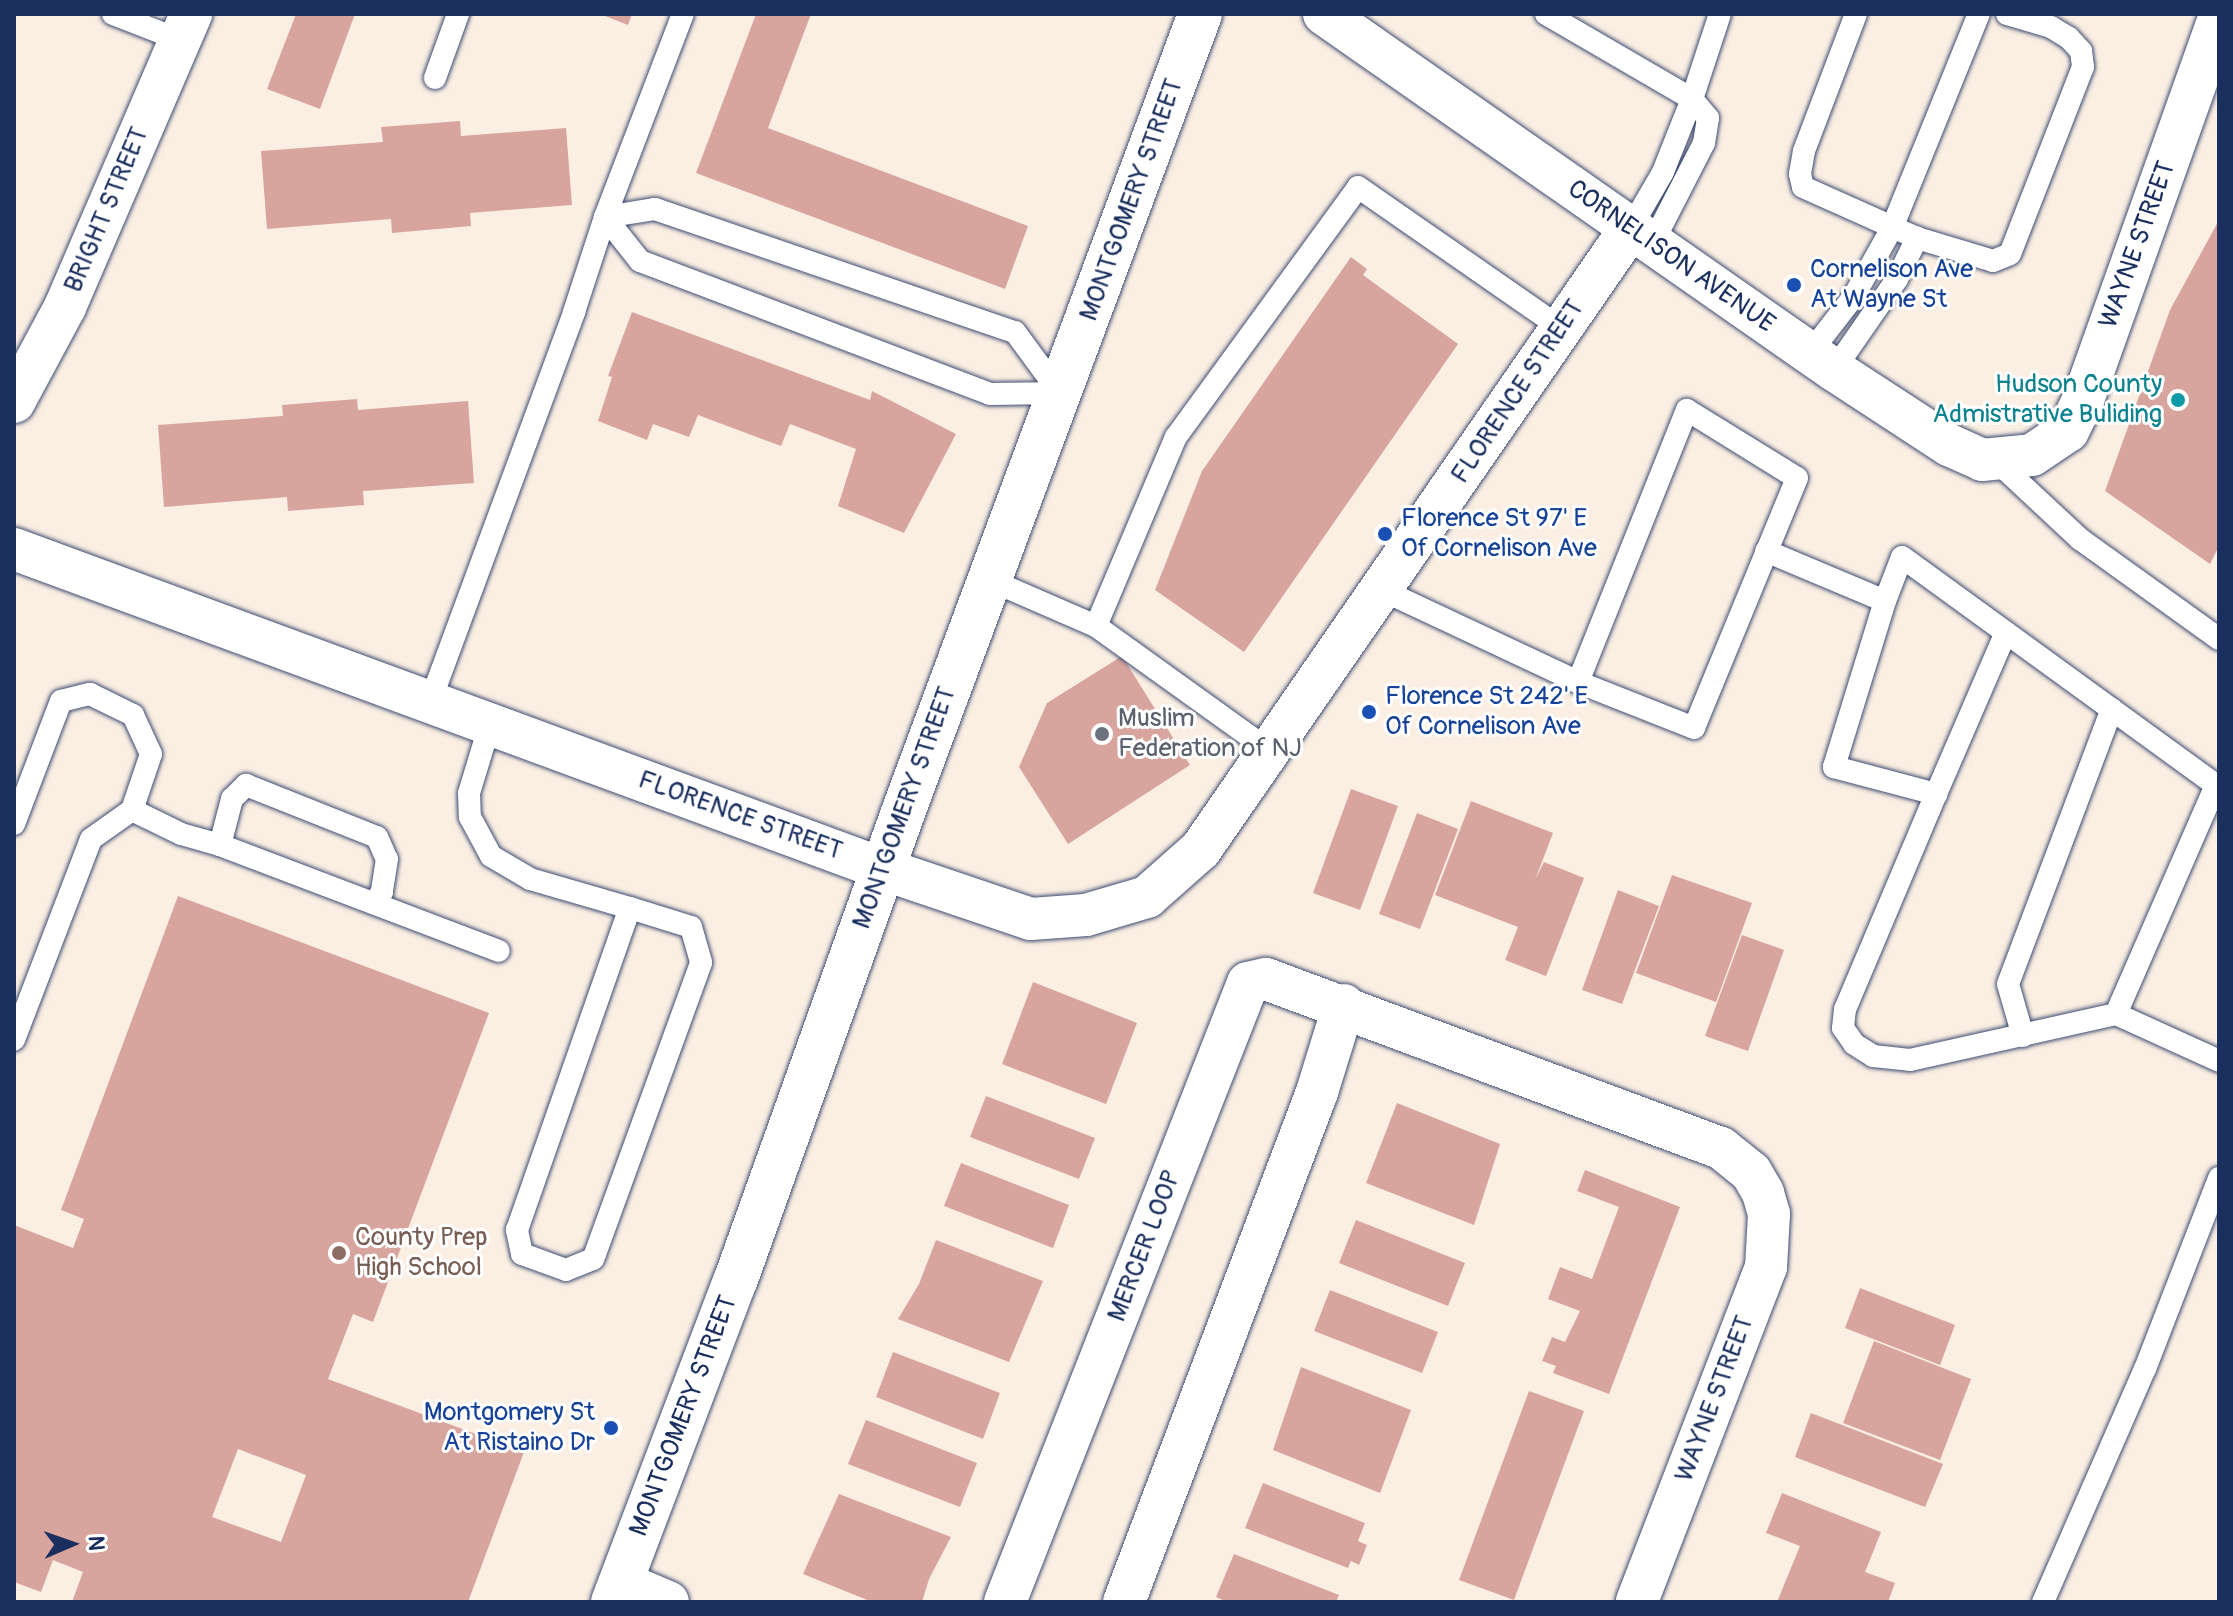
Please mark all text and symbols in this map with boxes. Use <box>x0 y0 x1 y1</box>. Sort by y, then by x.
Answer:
street label: MONTGOMERY STREET <box>1074 75 1190 325</box>
street label: BRIGHT STREET <box>58 123 156 297</box>
street label: WAYNE STREET <box>2093 157 2183 333</box>
street label: CORNELISON AVENUE <box>1561 174 1781 340</box>
place label: Cornelison Ave At Wayne St <box>1810 254 1973 316</box>
marker: Cornelison Ave At Wayne St <box>1785 276 1803 294</box>
street label: FLORENCE STREET <box>1445 294 1591 490</box>
place label: Hudson County Admistrative Buliding <box>1932 369 2162 430</box>
marker: Hudson County Admistrative Buliding <box>2169 391 2187 409</box>
place label: Florence St 97' E Of Cornelison Ave <box>1401 503 1597 564</box>
marker: Florence St 97' E Of Cornelison Ave <box>1376 525 1394 543</box>
place label: Florence St 242' E Of Cornelison Ave <box>1385 681 1588 742</box>
street label: MONTGOMERY STREET <box>847 683 963 933</box>
place label: Muslim Federation of NJ <box>1118 703 1301 764</box>
marker: Florence St 242' E Of Cornelison Ave <box>1360 703 1378 721</box>
marker: Muslim Federation of NJ <box>1093 725 1111 743</box>
street label: FLORENCE STREET <box>634 765 846 867</box>
street label: MERCER LOOP <box>1102 1166 1188 1326</box>
place label: County Prep High School <box>355 1222 487 1284</box>
marker: County Prep High School <box>330 1244 348 1262</box>
street label: MONTGOMERY STREET <box>624 1291 744 1541</box>
street label: WAYNE STREET <box>1669 1311 1761 1487</box>
place label: Montgomery St At Ristaino Dr <box>424 1397 595 1458</box>
marker: Montgomery St At Ristaino Dr <box>602 1419 620 1437</box>
north arrow <box>32 1504 112 1584</box>
text: N <box>82 1535 110 1551</box>

